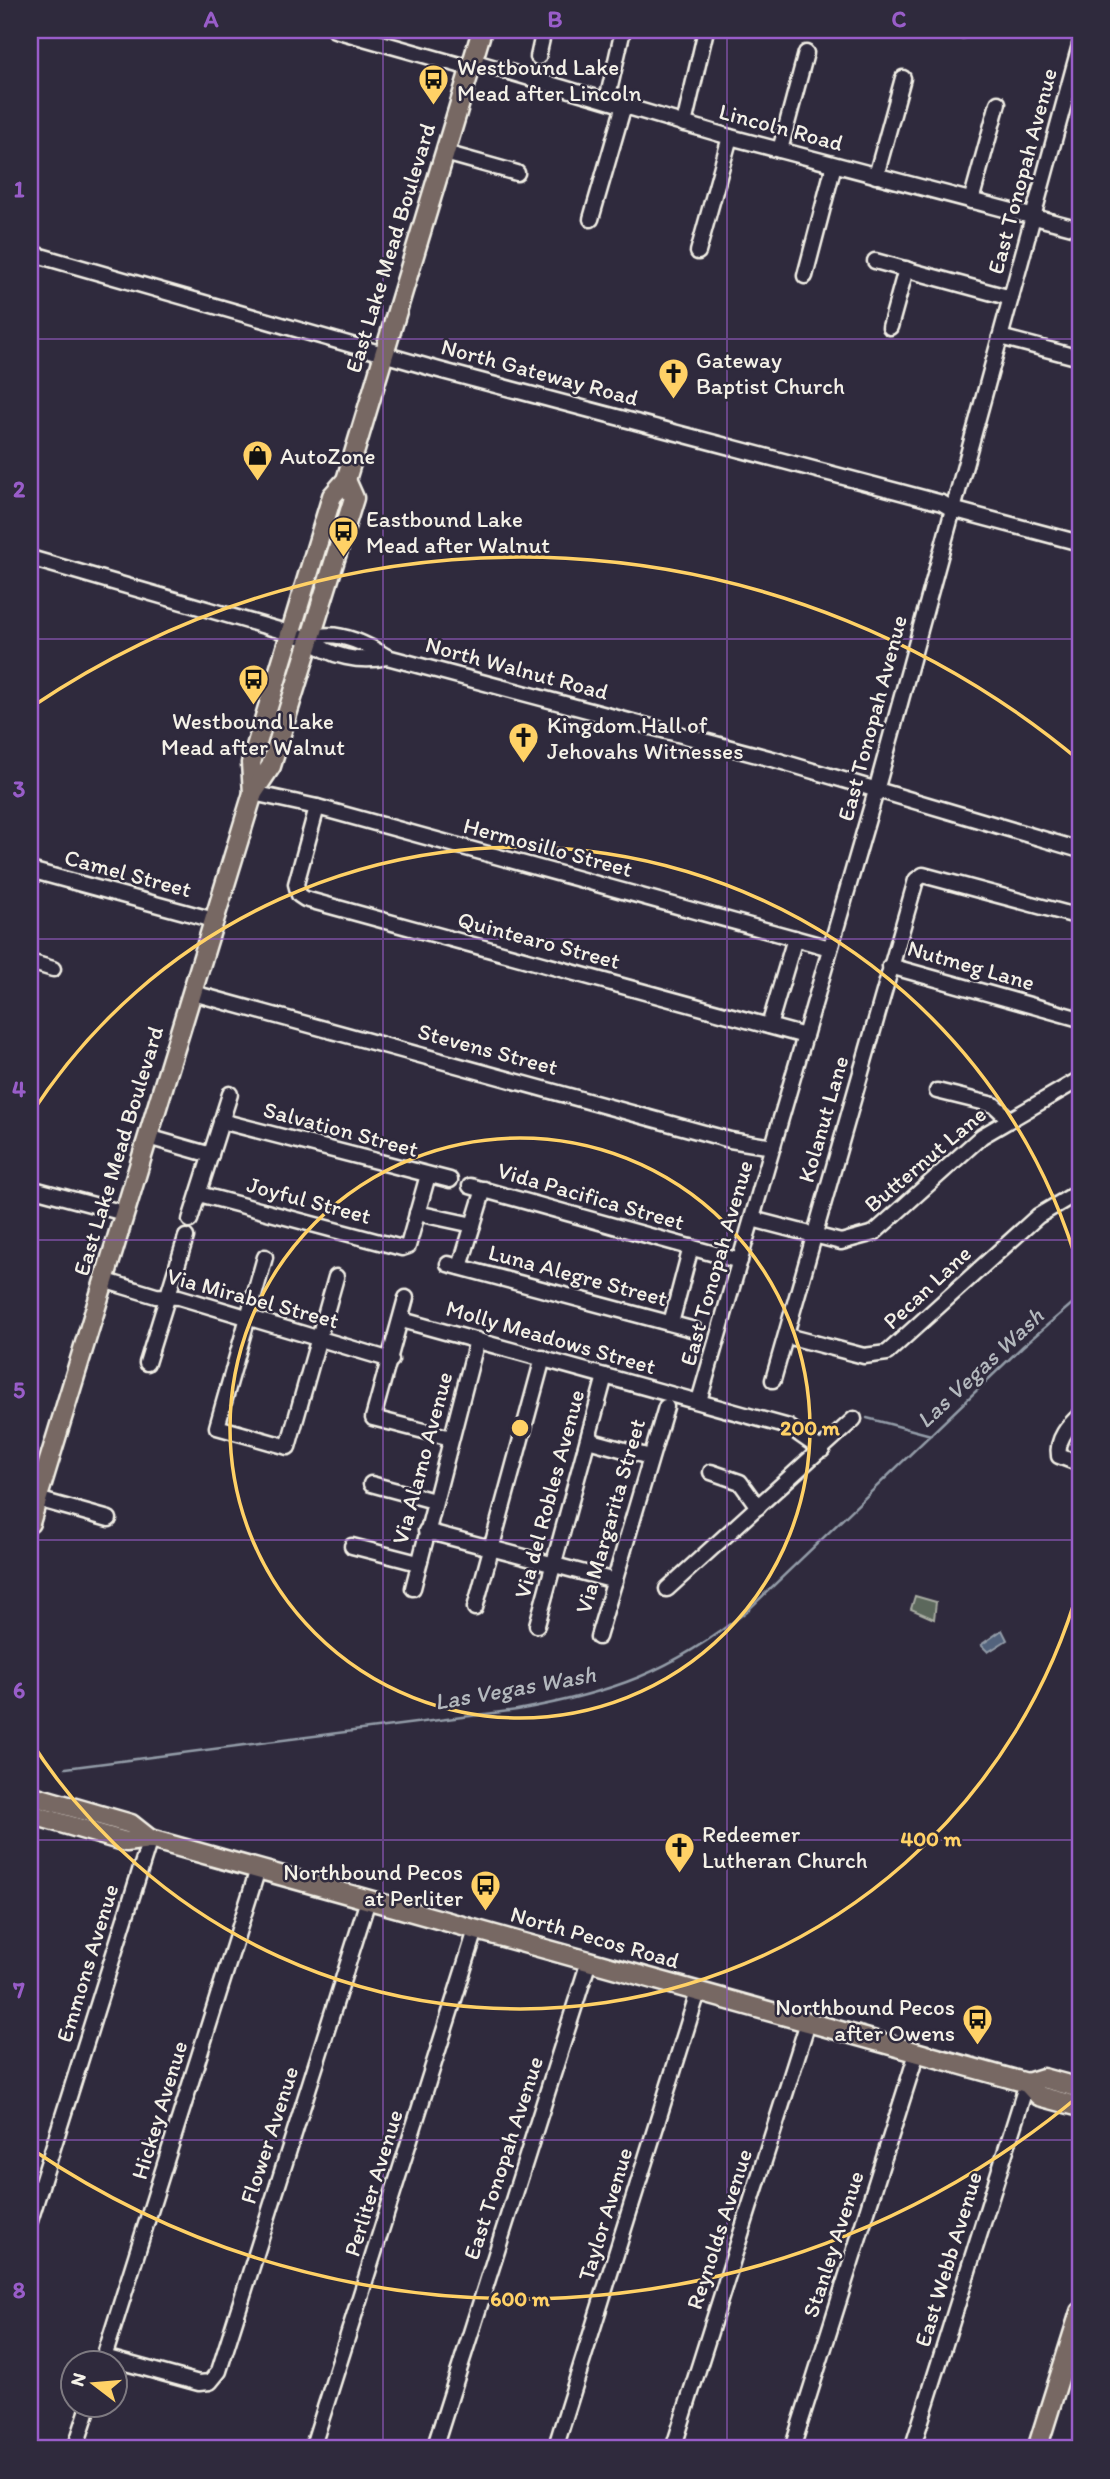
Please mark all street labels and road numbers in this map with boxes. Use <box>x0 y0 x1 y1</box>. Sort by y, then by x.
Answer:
street label: East Tonopah Avenue <box>981 65 1063 277</box>
street label: Lincoln Road <box>716 97 846 157</box>
street label: East Lake Mead Boulevard <box>339 120 441 376</box>
street label: North Gateway Road <box>438 332 642 412</box>
street label: East Tonopah Avenue <box>831 612 913 824</box>
street label: North Walnut Road <box>422 630 612 706</box>
street label: Hermosillo Street <box>460 811 636 883</box>
street label: Camel Street <box>62 843 195 903</box>
street label: Quintearo Street <box>455 905 624 975</box>
street label: Nutmeg Lane <box>904 934 1038 996</box>
street label: Stevens Street <box>415 1017 561 1081</box>
street label: East Lake Mead Boulevard <box>67 1023 169 1279</box>
street label: Kolanut Lane <box>792 1052 854 1186</box>
street label: Salvation Street <box>261 1095 421 1163</box>
street label: Butternut Lane <box>858 1100 992 1218</box>
street label: Vida Pacifica Street <box>494 1156 688 1236</box>
street label: East Tonopah Avenue <box>673 1157 759 1369</box>
street label: Joyful Street <box>244 1170 374 1230</box>
street label: Luna Alegre Street <box>485 1238 671 1312</box>
street label: Pecan Lane <box>877 1239 977 1335</box>
street label: Via Mirabel Street <box>164 1262 342 1335</box>
street label: Molly Meadows Street <box>443 1294 659 1380</box>
street label: Via Alamo Avenue <box>385 1369 459 1547</box>
street label: Via del Robles Avenue <box>508 1387 590 1601</box>
street label: Via Margarita Street <box>569 1415 651 1617</box>
street label: Emmons Avenue <box>50 1881 124 2045</box>
street label: North Pecos Road <box>507 1900 683 1975</box>
street label: Hickey Avenue <box>125 2037 193 2183</box>
street label: East Tonopah Avenue <box>457 2053 549 2263</box>
street label: Flower Avenue <box>234 2063 304 2207</box>
street label: Perliter Avenue <box>337 2106 409 2260</box>
street label: Taylor Avenue <box>571 2144 639 2284</box>
street label: Reynolds Avenue <box>680 2145 758 2313</box>
street label: Stanley Avenue <box>796 2167 870 2321</box>
street label: East Webb Avenue <box>908 2168 988 2350</box>

